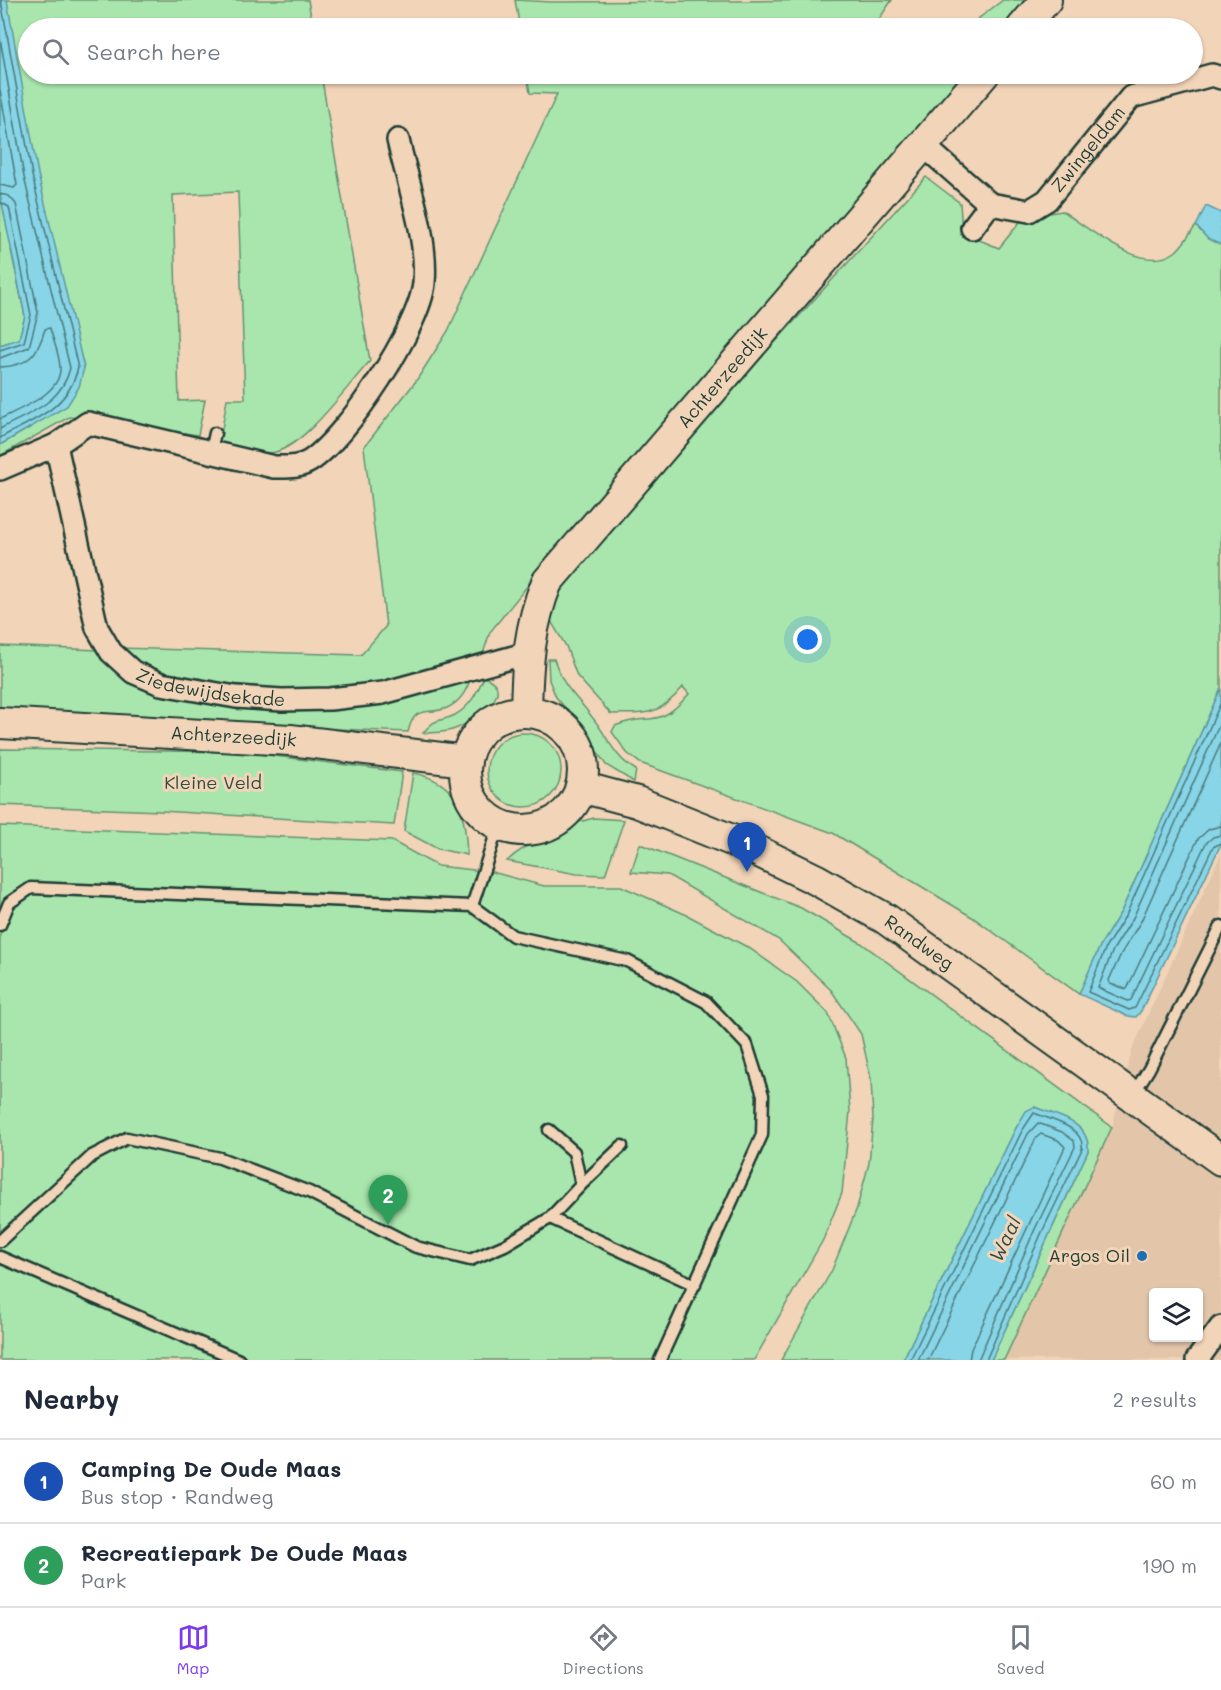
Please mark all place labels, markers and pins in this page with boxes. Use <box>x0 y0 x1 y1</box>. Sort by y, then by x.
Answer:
pin: 1 <box>728 822 766 872</box>
pin: 2 <box>368 1176 408 1225</box>
place label: Argos Oil <box>1049 1243 1130 1267</box>
marker: Argos Oil <box>1135 1249 1149 1263</box>

